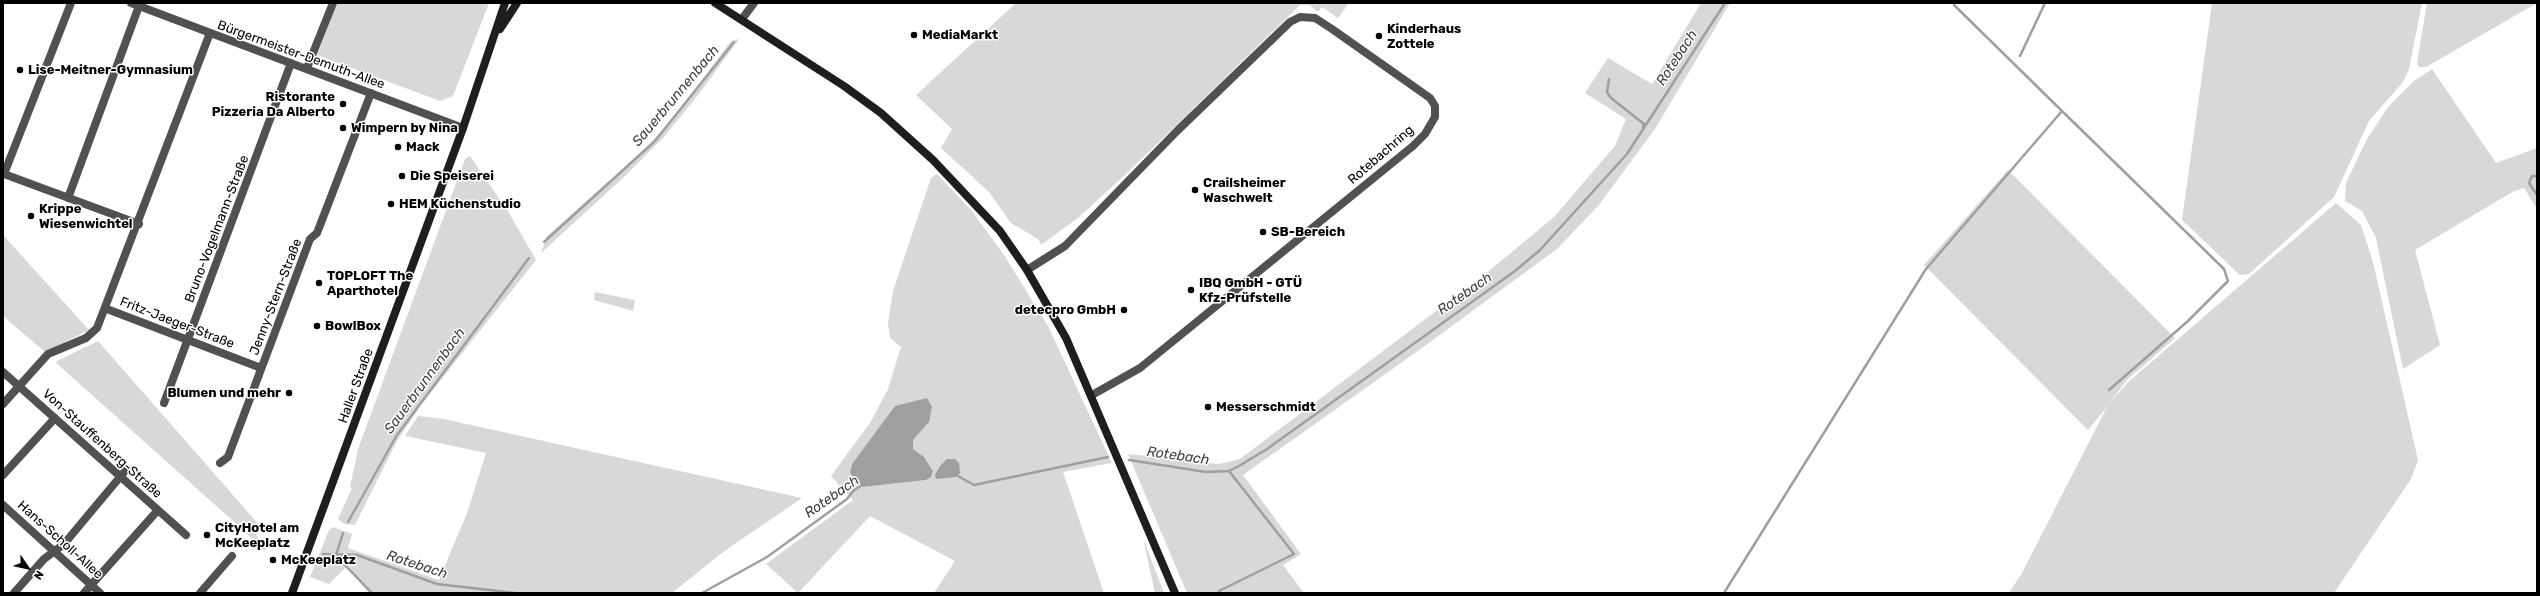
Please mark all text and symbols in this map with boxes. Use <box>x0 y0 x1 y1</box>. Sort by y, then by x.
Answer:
street label: Bürgermeister-Demuth-Allee <box>215 17 387 93</box>
place label: Kinderhaus Zottele <box>1387 21 1461 52</box>
place label: MediaMarkt <box>922 27 998 43</box>
water label: Rotebach <box>1653 27 1701 89</box>
marker: MediaMarkt <box>909 30 919 40</box>
marker: Kinderhaus Zottele <box>1374 31 1384 41</box>
water label: Sauerbrunnenbach <box>629 42 723 150</box>
place label: Lise-Meitner-Gymnasium <box>28 62 193 78</box>
marker: Lise-Meitner-Gymnasium <box>15 65 25 75</box>
place label: Ristorante Pizzeria Da Alberto <box>212 89 335 120</box>
marker: Ristorante Pizzeria Da Alberto <box>338 99 348 109</box>
place label: Wimpern by Nina <box>351 120 458 136</box>
street label: Rotebachring <box>1345 122 1417 188</box>
marker: Wimpern by Nina <box>338 123 348 133</box>
place label: Mack <box>406 139 440 155</box>
marker: Mack <box>393 142 403 152</box>
street label: Bruno-Vogelmann-Straße <box>182 153 252 305</box>
place label: Die Speiserei <box>410 168 494 184</box>
marker: Die Speiserei <box>397 171 407 181</box>
place label: Crailsheimer Waschwelt <box>1203 175 1286 206</box>
marker: Crailsheimer Waschwelt <box>1190 185 1200 195</box>
place label: HEM Küchenstudio <box>399 196 521 212</box>
marker: HEM Küchenstudio <box>386 199 396 209</box>
place label: Krippe Wiesenwichtel <box>39 201 133 232</box>
marker: Krippe Wiesenwichtel <box>26 211 36 221</box>
place label: SB-Bereich <box>1271 224 1345 240</box>
marker: SB-Bereich <box>1258 227 1268 237</box>
street label: Jenny-Stern-Straße <box>247 237 305 357</box>
place label: TOPLOFT The Aparthotel <box>327 268 413 299</box>
water label: Rotebach <box>1434 269 1496 319</box>
place label: IBQ GmbH - GTÜ Kfz-Prüfstelle <box>1199 275 1302 306</box>
marker: TOPLOFT The Aparthotel <box>314 278 324 288</box>
marker: IBQ GmbH - GTÜ Kfz-Prüfstelle <box>1186 285 1196 295</box>
street label: Fritz-Jaeger-Straße <box>118 294 236 352</box>
place label: detecpro GmbH <box>1015 302 1116 318</box>
marker: detecpro GmbH <box>1119 305 1129 315</box>
place label: BowlBox <box>325 318 381 334</box>
marker: BowlBox <box>312 321 322 331</box>
water label: Sauerbrunnenbach <box>381 325 469 437</box>
street label: Haller Straße <box>335 347 377 425</box>
place label: Blumen und mehr <box>167 385 281 401</box>
street label: Von-Stauffenberg-Straße <box>39 386 165 502</box>
marker: Blumen und mehr <box>284 388 294 398</box>
place label: Messerschmidt <box>1216 399 1316 415</box>
marker: Messerschmidt <box>1203 402 1213 412</box>
water label: Rotebach <box>1146 443 1210 469</box>
water label: Rotebach <box>801 472 863 522</box>
street label: Hans-Scholl-Allee <box>14 498 106 582</box>
place label: CityHotel am McKeeplatz <box>215 520 299 551</box>
marker: CityHotel am McKeeplatz <box>202 530 212 540</box>
water label: Rotebach <box>384 547 450 583</box>
north arrow <box>8 548 48 588</box>
place label: McKeeplatz <box>281 552 356 568</box>
marker: McKeeplatz <box>268 555 278 565</box>
text: N <box>31 568 46 582</box>

